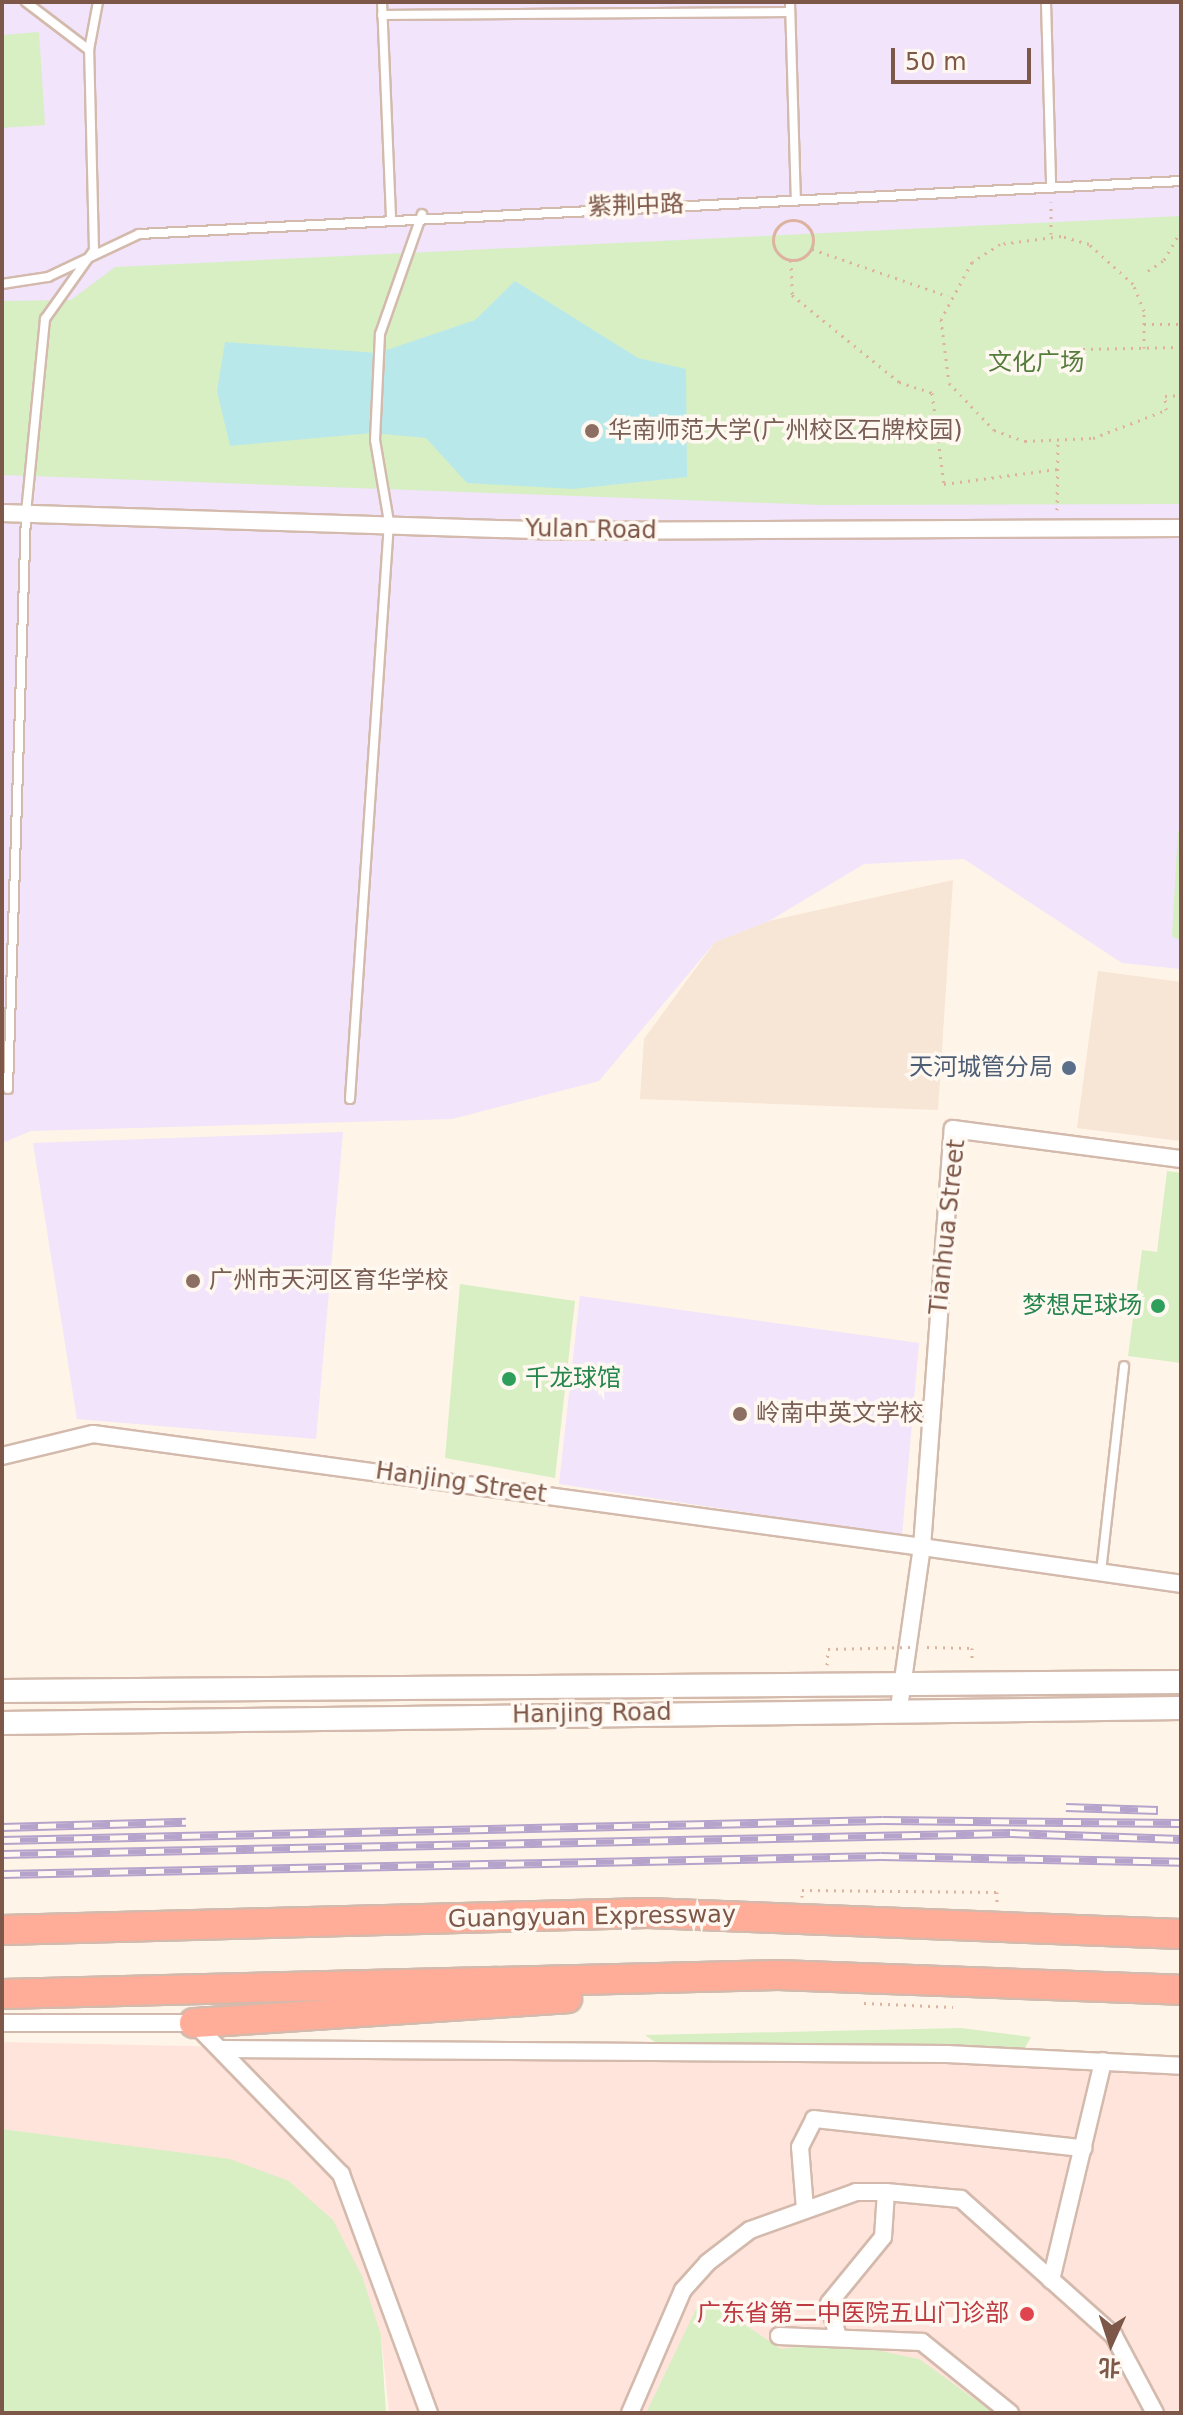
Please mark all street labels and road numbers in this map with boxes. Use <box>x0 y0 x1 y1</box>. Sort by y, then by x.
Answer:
street label: 紫荆中路 <box>588 190 684 222</box>
street label: Yulan Road <box>525 514 657 546</box>
street label: Tianhua Street <box>924 1138 972 1316</box>
street label: Hanjing Street <box>374 1457 548 1509</box>
street label: Hanjing Road <box>512 1698 672 1730</box>
street label: Guangyuan Expressway <box>448 1900 736 1934</box>

